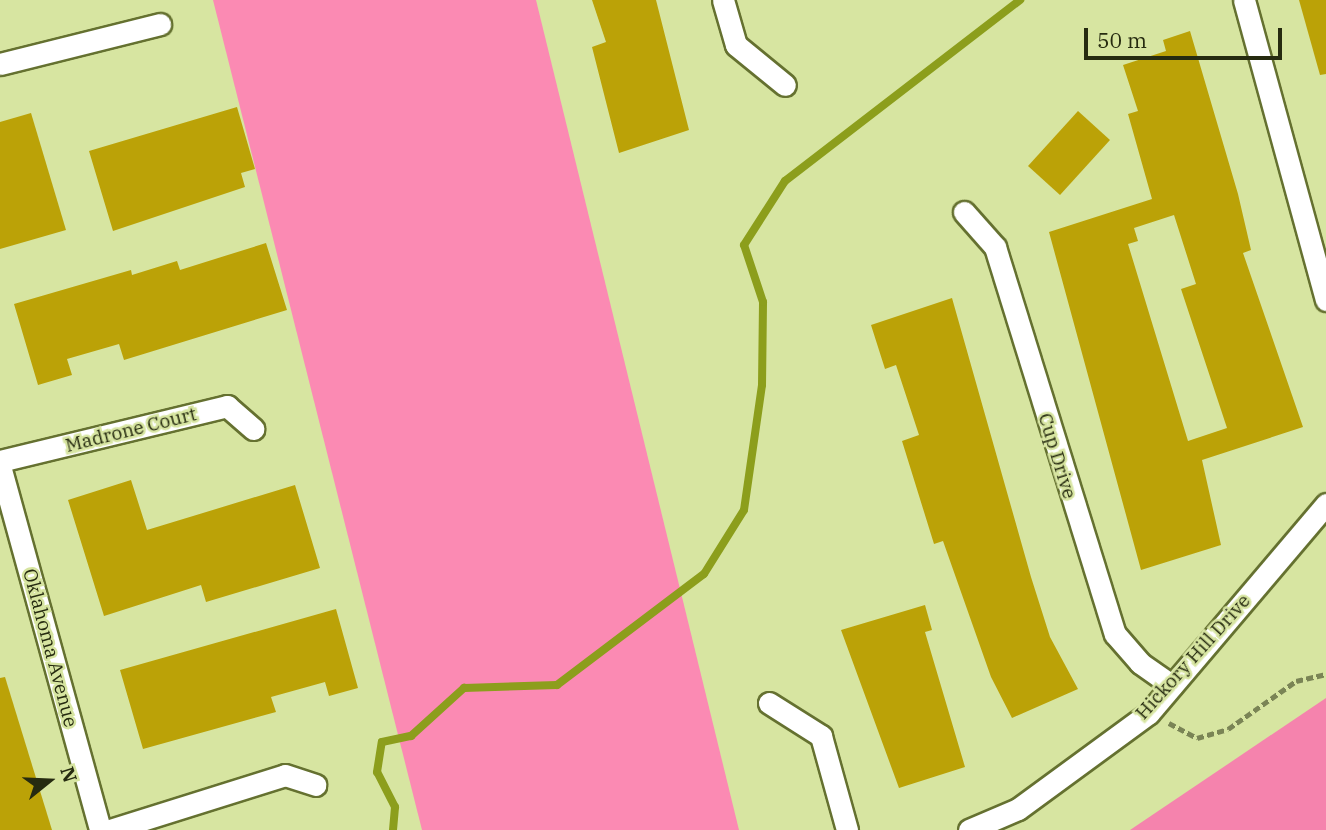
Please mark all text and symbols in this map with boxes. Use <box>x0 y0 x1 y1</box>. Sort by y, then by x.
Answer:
scale bar <box>1088 14 1286 58</box>
text: 50 m <box>1097 26 1147 54</box>
street label: Madrone Court <box>63 403 199 457</box>
street label: Cup Drive <box>1033 411 1081 501</box>
street label: Oklahoma Avenue <box>18 566 82 730</box>
street label: Hickory Hill Drive <box>1131 590 1255 724</box>
north arrow <box>14 746 84 816</box>
text: N <box>55 764 83 785</box>

